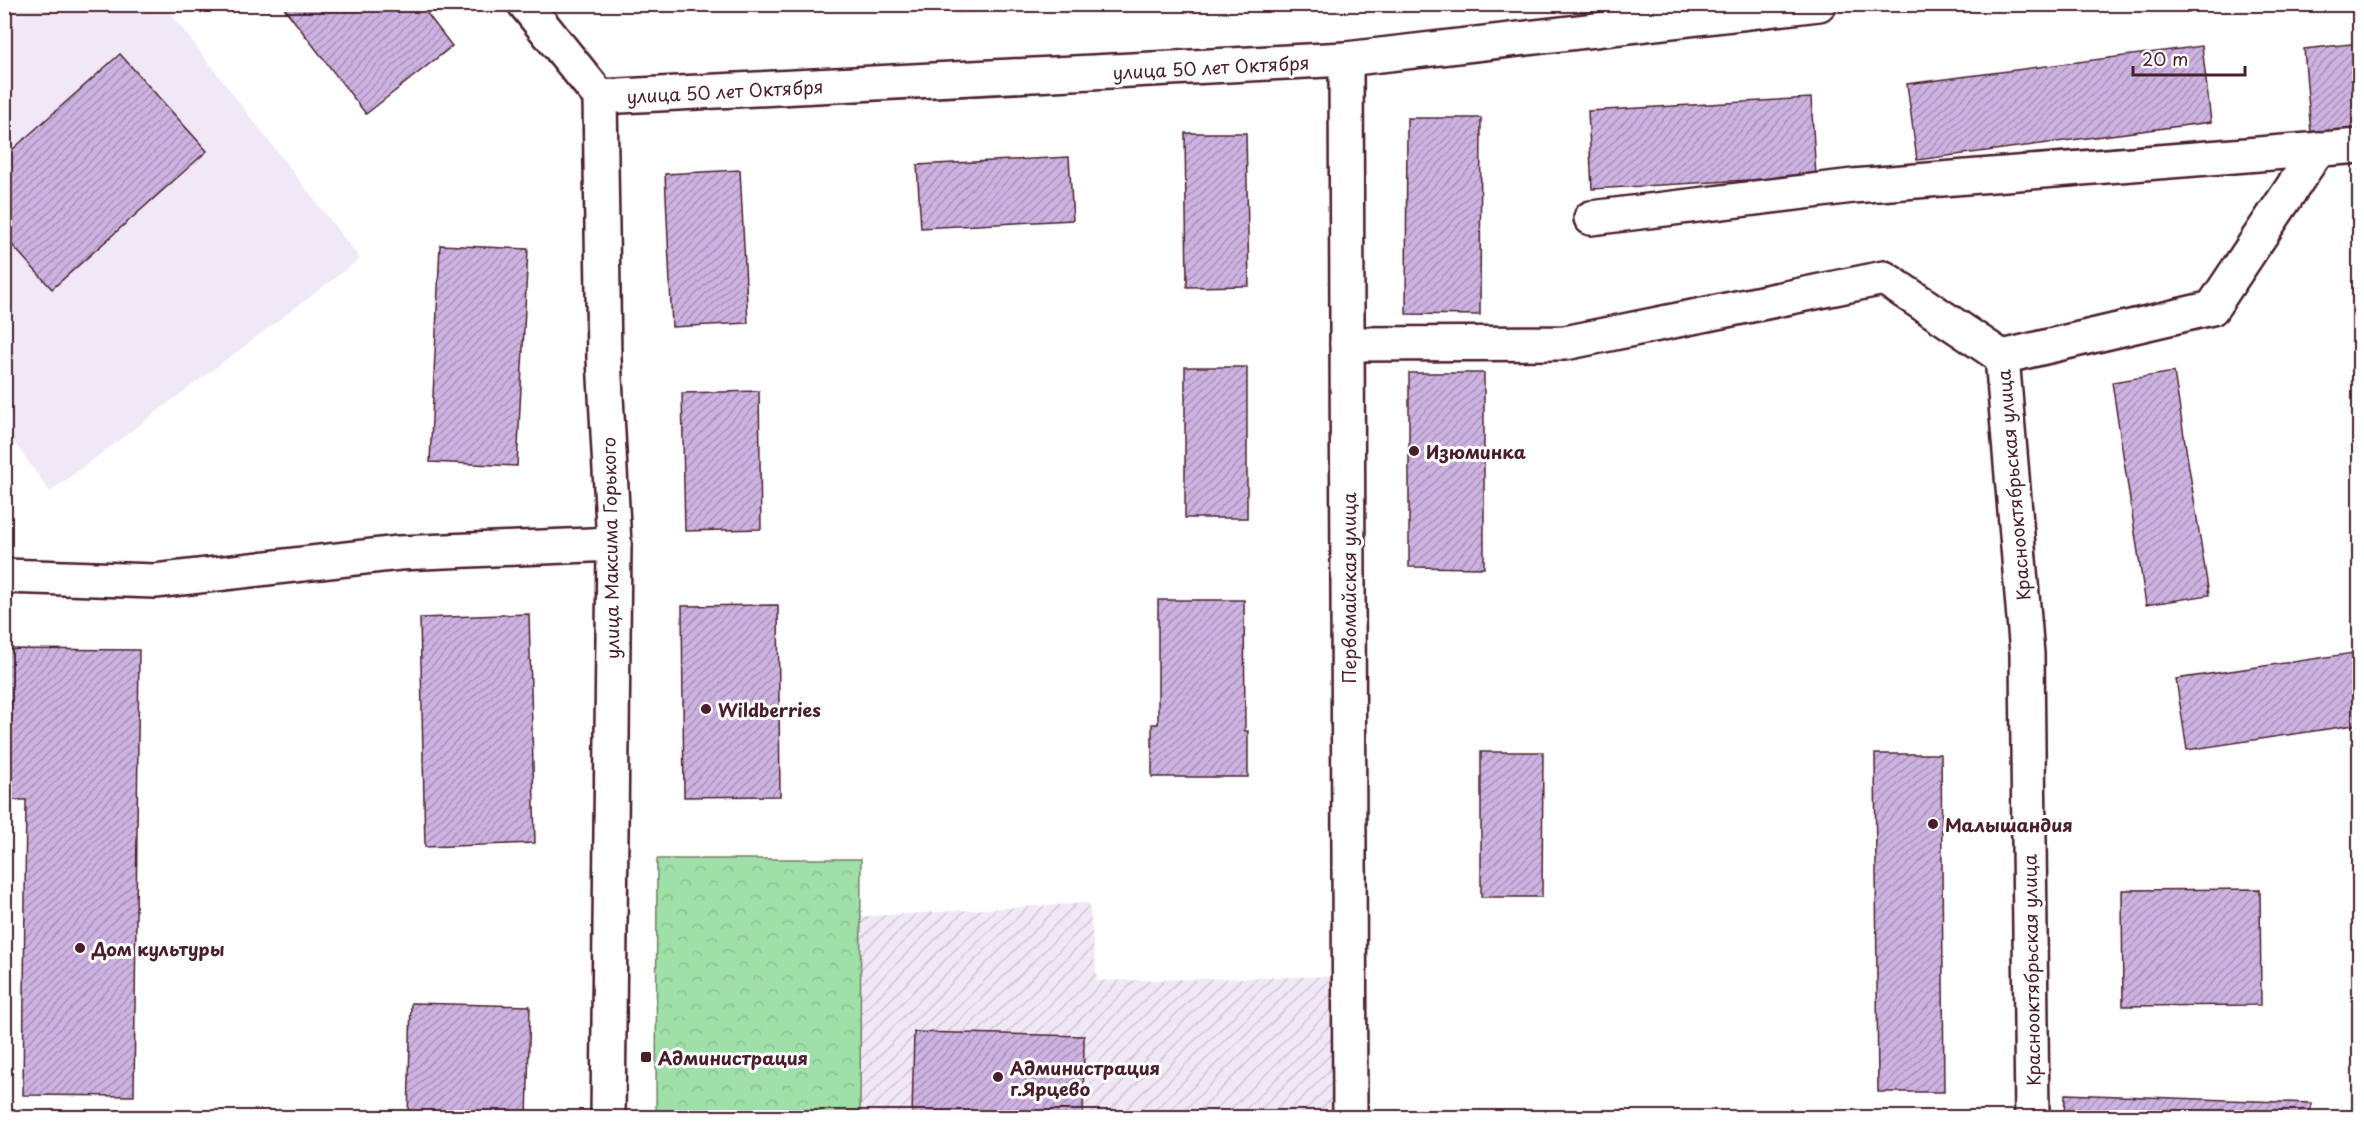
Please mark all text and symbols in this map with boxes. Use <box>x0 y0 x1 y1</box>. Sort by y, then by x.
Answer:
scale bar <box>2133 39 2246 77</box>
text: 20 m <box>2142 45 2188 72</box>
street label: улица 50 лет Октября <box>1112 48 1310 86</box>
street label: улица 50 лет Октября <box>626 72 824 110</box>
street label: Краснооктябрьская улица <box>1989 368 2037 602</box>
street label: улица Максима Горького <box>595 437 625 659</box>
place label: Изюминка <box>1426 438 1526 465</box>
marker: Изюминка <box>1407 444 1421 458</box>
street label: Первомайская улица <box>1335 492 1362 683</box>
place label: Wildberries <box>718 696 821 723</box>
marker: Wildberries <box>699 702 713 716</box>
place label: Малышандия <box>1945 811 2073 838</box>
marker: Малышандия <box>1926 817 1940 831</box>
street label: Краснооктябрьская улица <box>2015 853 2047 1086</box>
place label: Дом культуры <box>91 935 225 962</box>
marker: Дом культуры <box>73 941 87 955</box>
place label: Администрация <box>658 1044 808 1071</box>
marker: Администрация <box>639 1050 653 1064</box>
place label: Администрация г.Ярцево <box>1010 1054 1160 1102</box>
marker: Администрация г.Ярцево <box>991 1070 1005 1084</box>

